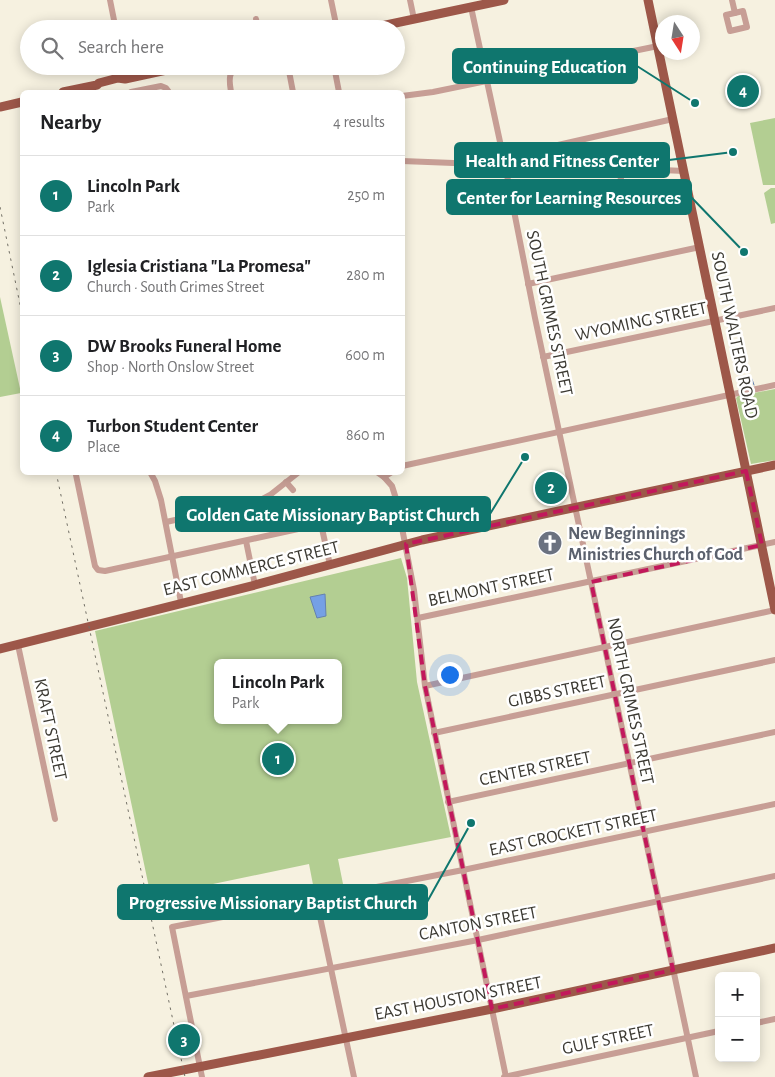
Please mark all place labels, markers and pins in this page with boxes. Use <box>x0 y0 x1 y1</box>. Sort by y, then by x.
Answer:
callout: Continuing Education <box>453 49 637 83</box>
pin: 4 <box>727 72 759 110</box>
callout: Health and Fitness Center <box>455 143 669 177</box>
callout: Center for Learning Resources <box>447 180 691 214</box>
pin: 2 <box>535 469 567 507</box>
callout: Golden Gate Missionary Baptist Church <box>176 497 490 531</box>
place label: New Beginnings Ministries Church of God <box>568 525 744 564</box>
church icon: New Beginnings Ministries Church of God <box>537 530 563 556</box>
pin: 1 <box>262 740 294 778</box>
callout: Progressive Missionary Baptist Church <box>118 885 427 919</box>
pin: 3 <box>168 1021 200 1059</box>

